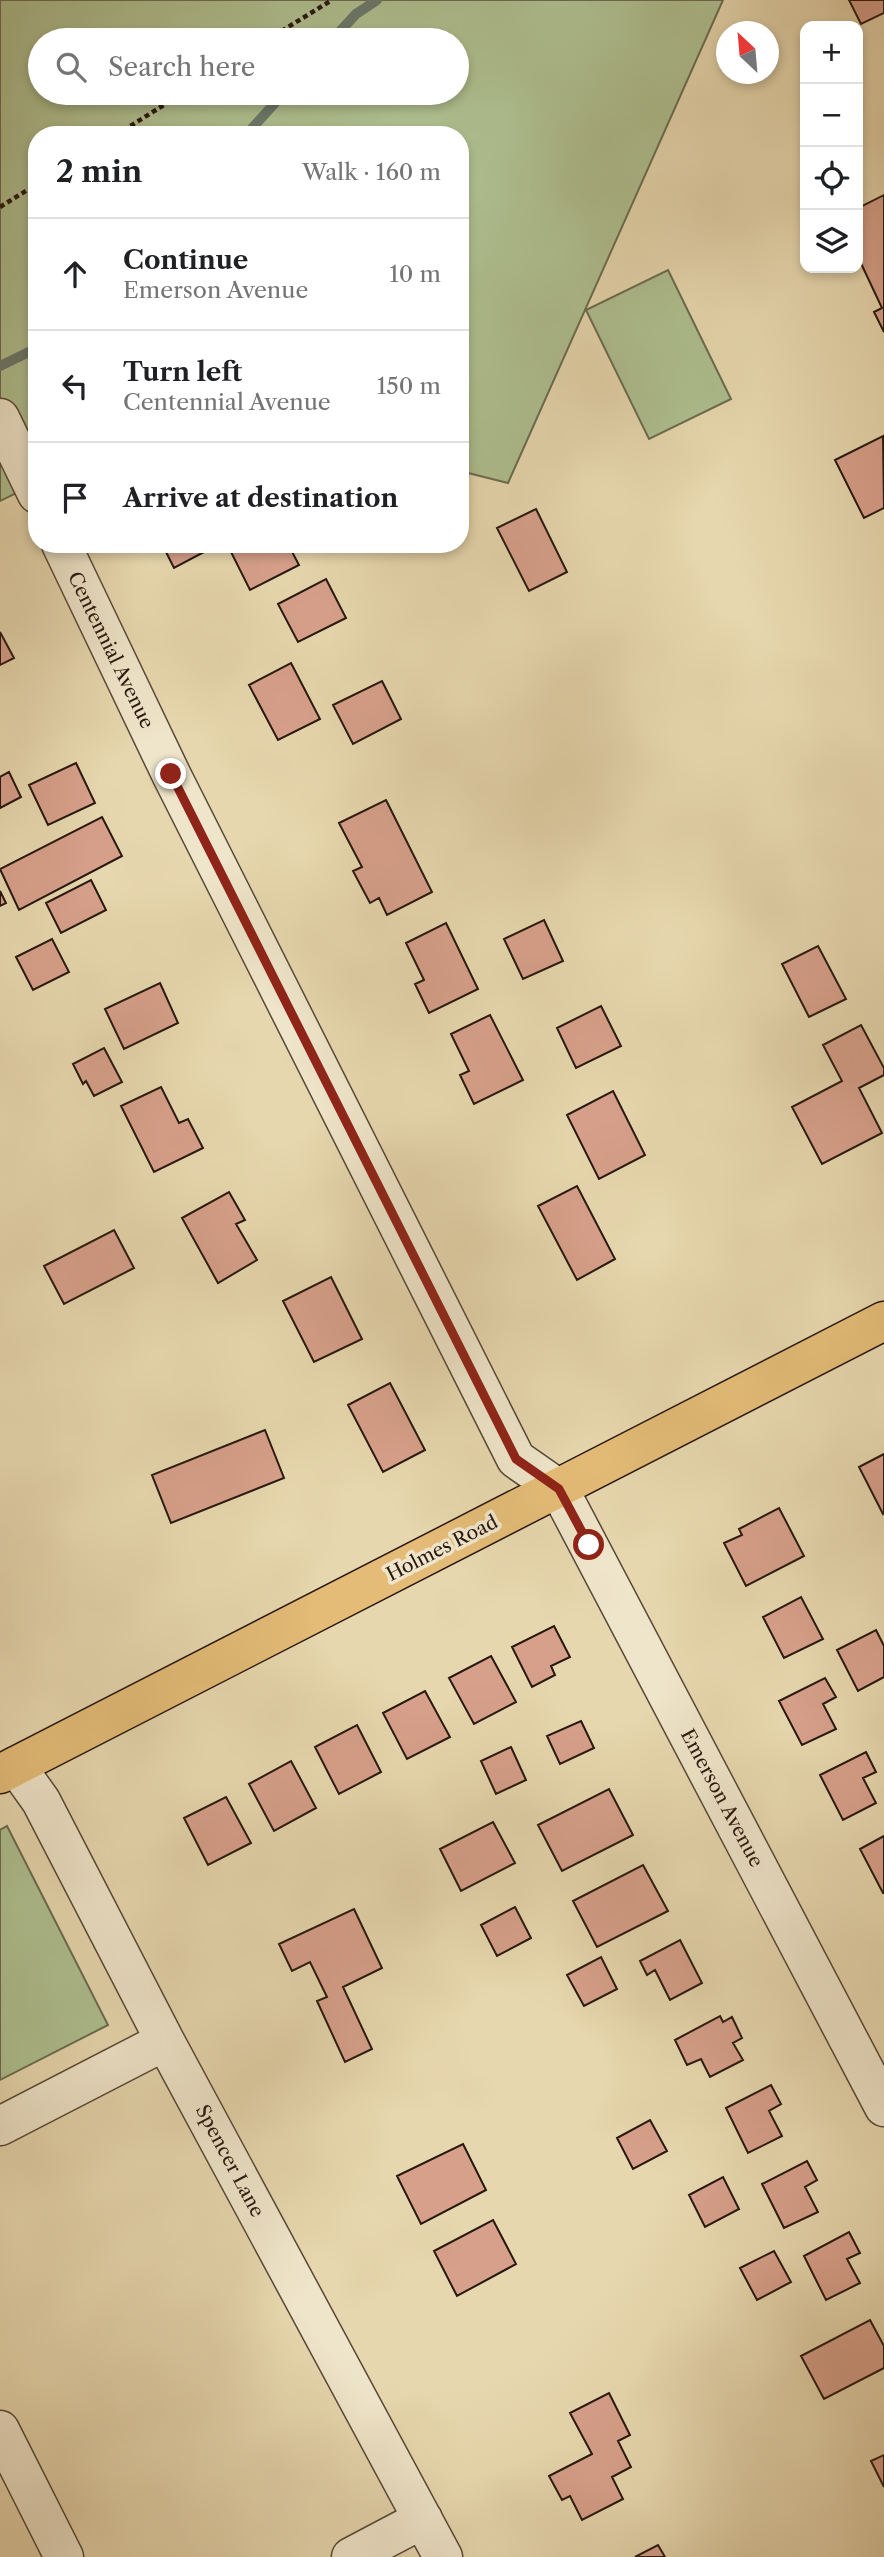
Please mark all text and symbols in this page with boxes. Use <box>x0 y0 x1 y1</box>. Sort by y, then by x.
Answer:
north arrow <box>716 21 779 84</box>
map controls <box>800 21 863 273</box>
button: + <box>800 21 863 84</box>
search box <box>28 28 469 105</box>
icon: search <box>52 48 90 86</box>
text: Search here <box>108 51 255 83</box>
button: − <box>800 84 863 147</box>
button: locate <box>800 147 863 210</box>
text: 2 min <box>56 153 142 190</box>
text: Walk · 160 m <box>302 158 441 186</box>
button: layers <box>800 210 863 273</box>
text: Continue <box>123 244 248 276</box>
icon: ahead <box>56 255 94 293</box>
text: 10 m <box>389 260 441 288</box>
text: Emerson Avenue <box>123 276 308 304</box>
text: Turn left <box>123 356 242 388</box>
icon: left <box>56 367 94 405</box>
text: 150 m <box>377 372 441 400</box>
text: Centennial Avenue <box>123 388 331 416</box>
icon: arrive <box>56 479 94 517</box>
text: Arrive at destination <box>123 482 398 514</box>
street label: Centennial Avenue <box>63 568 159 732</box>
route end <box>155 758 186 789</box>
street label: Holmes Road <box>383 1510 502 1586</box>
route start <box>573 1529 604 1560</box>
street label: Emerson Avenue <box>676 1725 768 1871</box>
street label: Spencer Lane <box>191 2101 269 2221</box>

